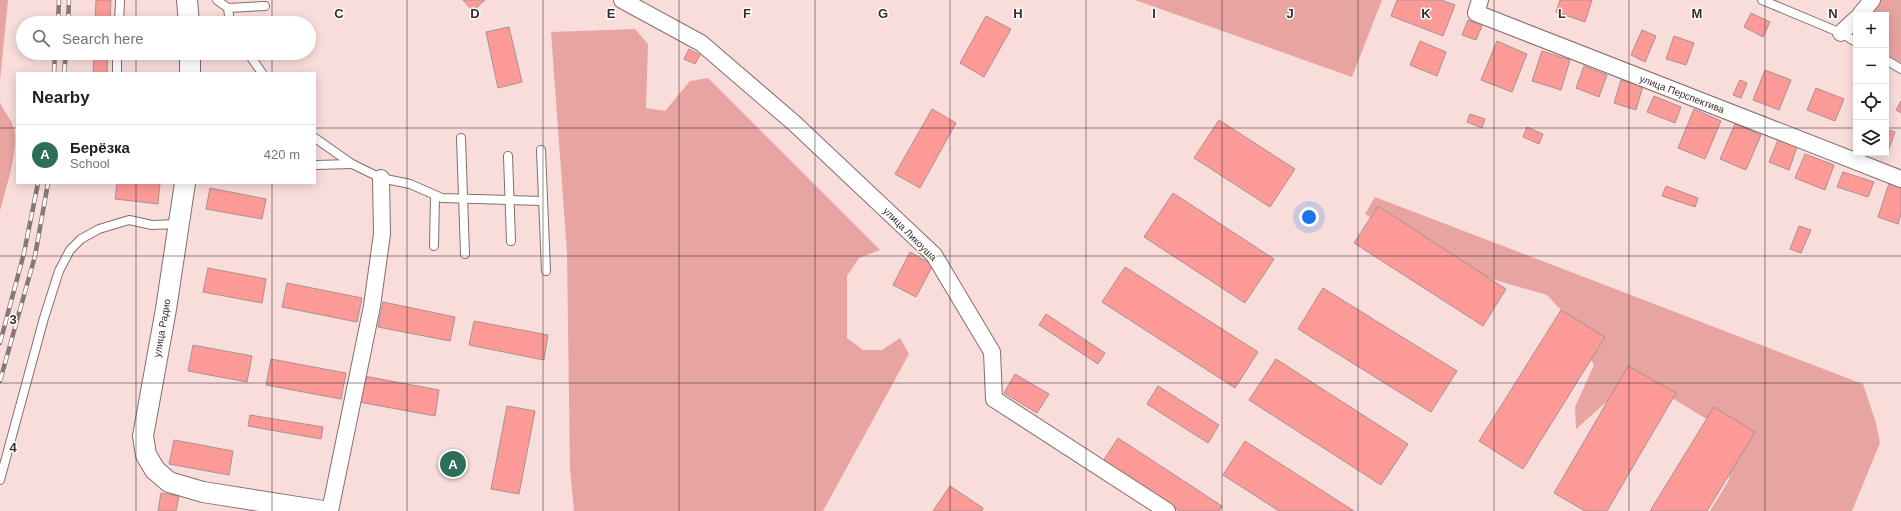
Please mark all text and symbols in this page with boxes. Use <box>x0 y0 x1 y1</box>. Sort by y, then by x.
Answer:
text: C <box>334 6 344 21</box>
text: D <box>470 6 480 21</box>
text: E <box>607 6 616 21</box>
text: F <box>743 6 751 21</box>
text: G <box>878 6 888 21</box>
text: H <box>1013 6 1023 21</box>
text: I <box>1152 6 1156 21</box>
text: J <box>1286 6 1294 21</box>
text: K <box>1421 6 1431 21</box>
text: L <box>1558 6 1566 21</box>
text: M <box>1692 6 1702 21</box>
text: N <box>1828 6 1838 21</box>
map controls <box>1853 12 1889 156</box>
button: + <box>1853 12 1889 48</box>
search box <box>16 16 316 60</box>
icon: search <box>30 27 52 49</box>
text: Search here <box>62 30 144 47</box>
button: − <box>1853 48 1889 84</box>
street label: улица Перспектива <box>1638 73 1726 115</box>
button: locate <box>1853 84 1889 120</box>
text: Nearby <box>32 88 90 107</box>
button: layers <box>1853 120 1889 156</box>
text: Берёзка <box>70 139 130 156</box>
text: A <box>40 147 50 162</box>
text: 420 m <box>264 147 300 162</box>
text: School <box>70 156 110 171</box>
street label: улица Ликоуша <box>881 205 939 263</box>
your location <box>1299 207 1319 227</box>
street label: улица Радио <box>151 297 173 358</box>
text: 3 <box>9 312 17 327</box>
text: 4 <box>9 440 17 455</box>
pin: A <box>440 449 466 479</box>

